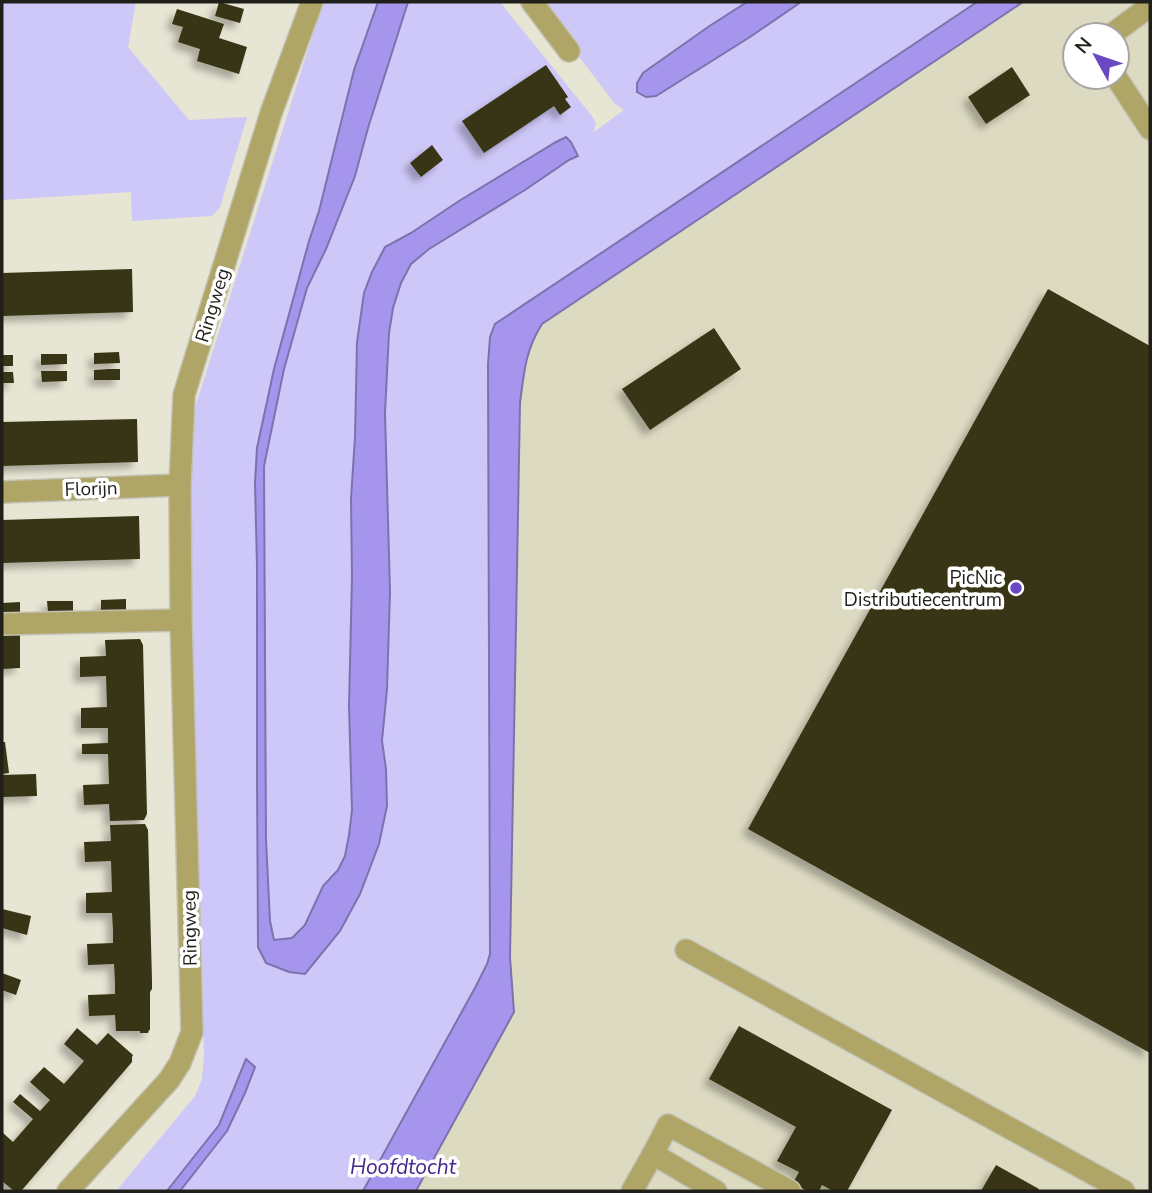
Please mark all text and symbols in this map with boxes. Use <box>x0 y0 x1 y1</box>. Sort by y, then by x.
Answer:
north arrow <box>1061 21 1131 91</box>
text: N <box>1069 32 1098 60</box>
street label: Ringweg <box>189 265 237 346</box>
street label: Florijn <box>64 475 118 503</box>
place label: PicNic Distributiecentrum <box>844 565 1002 613</box>
marker: PicNic Distributiecentrum <box>1008 580 1024 596</box>
street label: Ringweg <box>176 890 204 966</box>
water label: Hoofdtocht <box>350 1153 457 1181</box>

